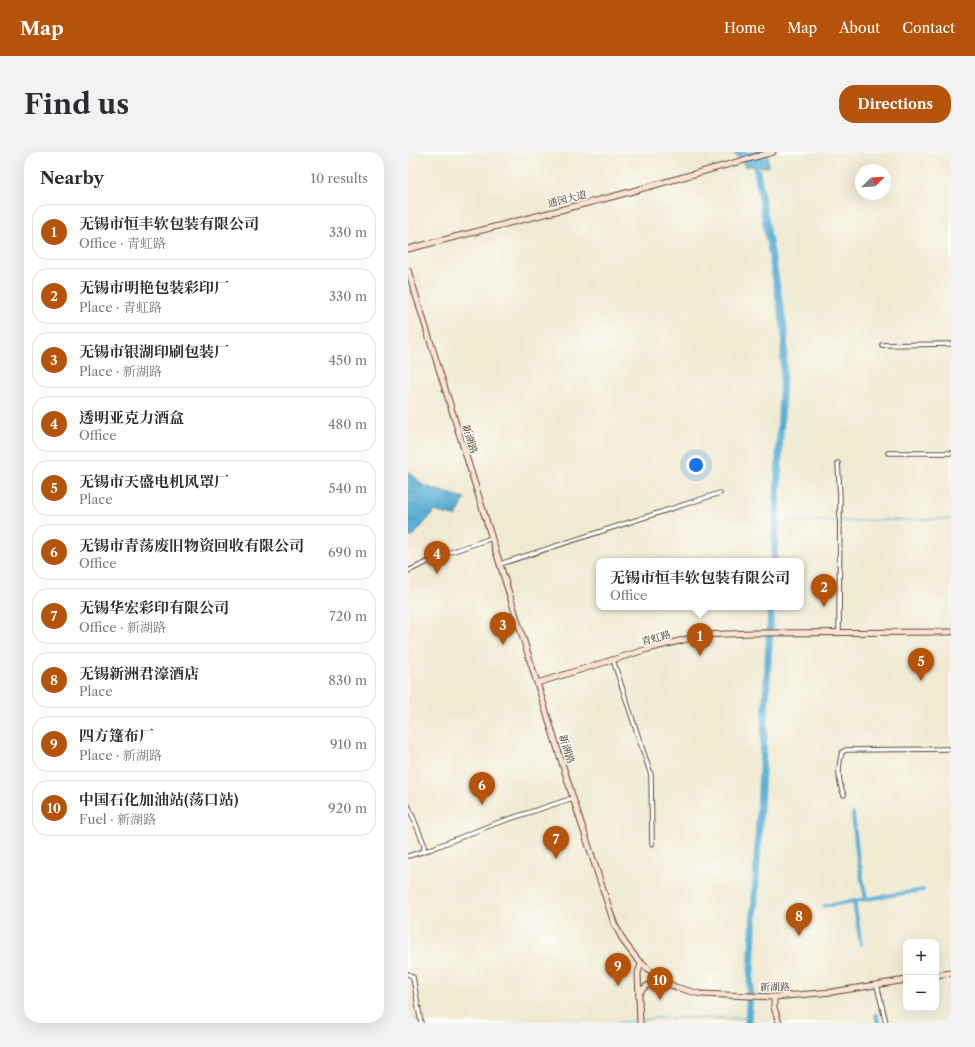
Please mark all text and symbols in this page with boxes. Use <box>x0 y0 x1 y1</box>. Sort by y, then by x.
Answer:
text: Map <box>20 17 64 40</box>
text: Home <box>724 19 765 37</box>
text: Map <box>787 19 817 37</box>
text: About <box>839 19 880 37</box>
text: Contact <box>902 19 955 37</box>
button: Directions <box>839 85 951 123</box>
text: Find us <box>24 87 129 121</box>
north arrow <box>855 164 891 200</box>
text: Nearby <box>40 168 104 188</box>
text: 10 results <box>310 170 368 186</box>
street label: 通园大道 <box>546 188 588 210</box>
text: 无锡市恒丰软包装有限公司 <box>79 214 259 233</box>
text: 1 <box>51 224 57 240</box>
text: 330 m <box>329 224 367 240</box>
text: Office · 青虹路 <box>79 235 166 251</box>
text: 无锡市明艳包装彩印厂 <box>79 278 229 297</box>
text: 2 <box>50 288 58 304</box>
text: 330 m <box>329 288 367 304</box>
text: Place · 青虹路 <box>79 299 162 315</box>
text: 无锡市银湖印刷包装厂 <box>79 342 229 361</box>
text: 3 <box>50 352 58 368</box>
text: 450 m <box>329 352 367 368</box>
text: Place · 新湖路 <box>79 363 162 379</box>
text: 透明亚克力酒盒 <box>79 408 184 427</box>
text: 4 <box>50 416 58 432</box>
text: 480 m <box>328 416 367 432</box>
street label: 新湖路 <box>459 423 481 455</box>
text: Office <box>79 427 116 443</box>
your location <box>686 455 706 475</box>
text: 无锡市天盛电机风罩厂 <box>79 472 229 491</box>
text: 5 <box>50 480 58 496</box>
text: 540 m <box>329 480 367 496</box>
text: Place <box>79 491 112 507</box>
text: 无锡市青荡废旧物资回收有限公司 <box>79 536 304 555</box>
pin: 4 <box>424 541 450 574</box>
text: 6 <box>50 544 58 560</box>
text: 690 m <box>328 544 367 560</box>
text: Office <box>79 555 116 571</box>
popup <box>596 558 804 610</box>
text: 无锡市恒丰软包装有限公司 <box>610 568 790 587</box>
pin: 2 <box>811 574 837 607</box>
text: Office <box>610 587 647 603</box>
text: 无锡华宏彩印有限公司 <box>79 598 229 617</box>
text: 7 <box>51 608 57 624</box>
text: 720 m <box>329 608 367 624</box>
pin: 3 <box>490 612 516 645</box>
text: Office · 新湖路 <box>79 619 166 635</box>
pin: 1 <box>687 623 713 656</box>
street label: 青虹路 <box>640 628 672 648</box>
pin: 5 <box>908 648 934 681</box>
text: 无锡新洲君濠酒店 <box>79 664 199 683</box>
text: 8 <box>50 672 58 688</box>
text: 830 m <box>328 672 367 688</box>
text: Place <box>79 683 112 699</box>
text: 四方篷布厂 <box>79 726 154 745</box>
street label: 新湖路 <box>556 733 578 765</box>
text: 9 <box>50 736 58 752</box>
text: 910 m <box>330 736 367 752</box>
text: Place · 新湖路 <box>79 747 162 763</box>
pin: 6 <box>469 772 495 805</box>
text: 中国石化加油站(荡口站) <box>79 790 238 809</box>
text: 10 <box>47 800 61 816</box>
text: 920 m <box>328 800 367 816</box>
text: Fuel · 新湖路 <box>79 811 156 827</box>
pin: 7 <box>543 826 569 859</box>
pin: 8 <box>786 903 812 936</box>
map controls <box>903 939 939 1011</box>
button: + <box>903 939 939 975</box>
pin: 9 <box>605 953 631 986</box>
pin: 10 <box>647 967 673 1000</box>
button: − <box>903 975 939 1011</box>
street label: 新湖路 <box>760 980 790 994</box>

